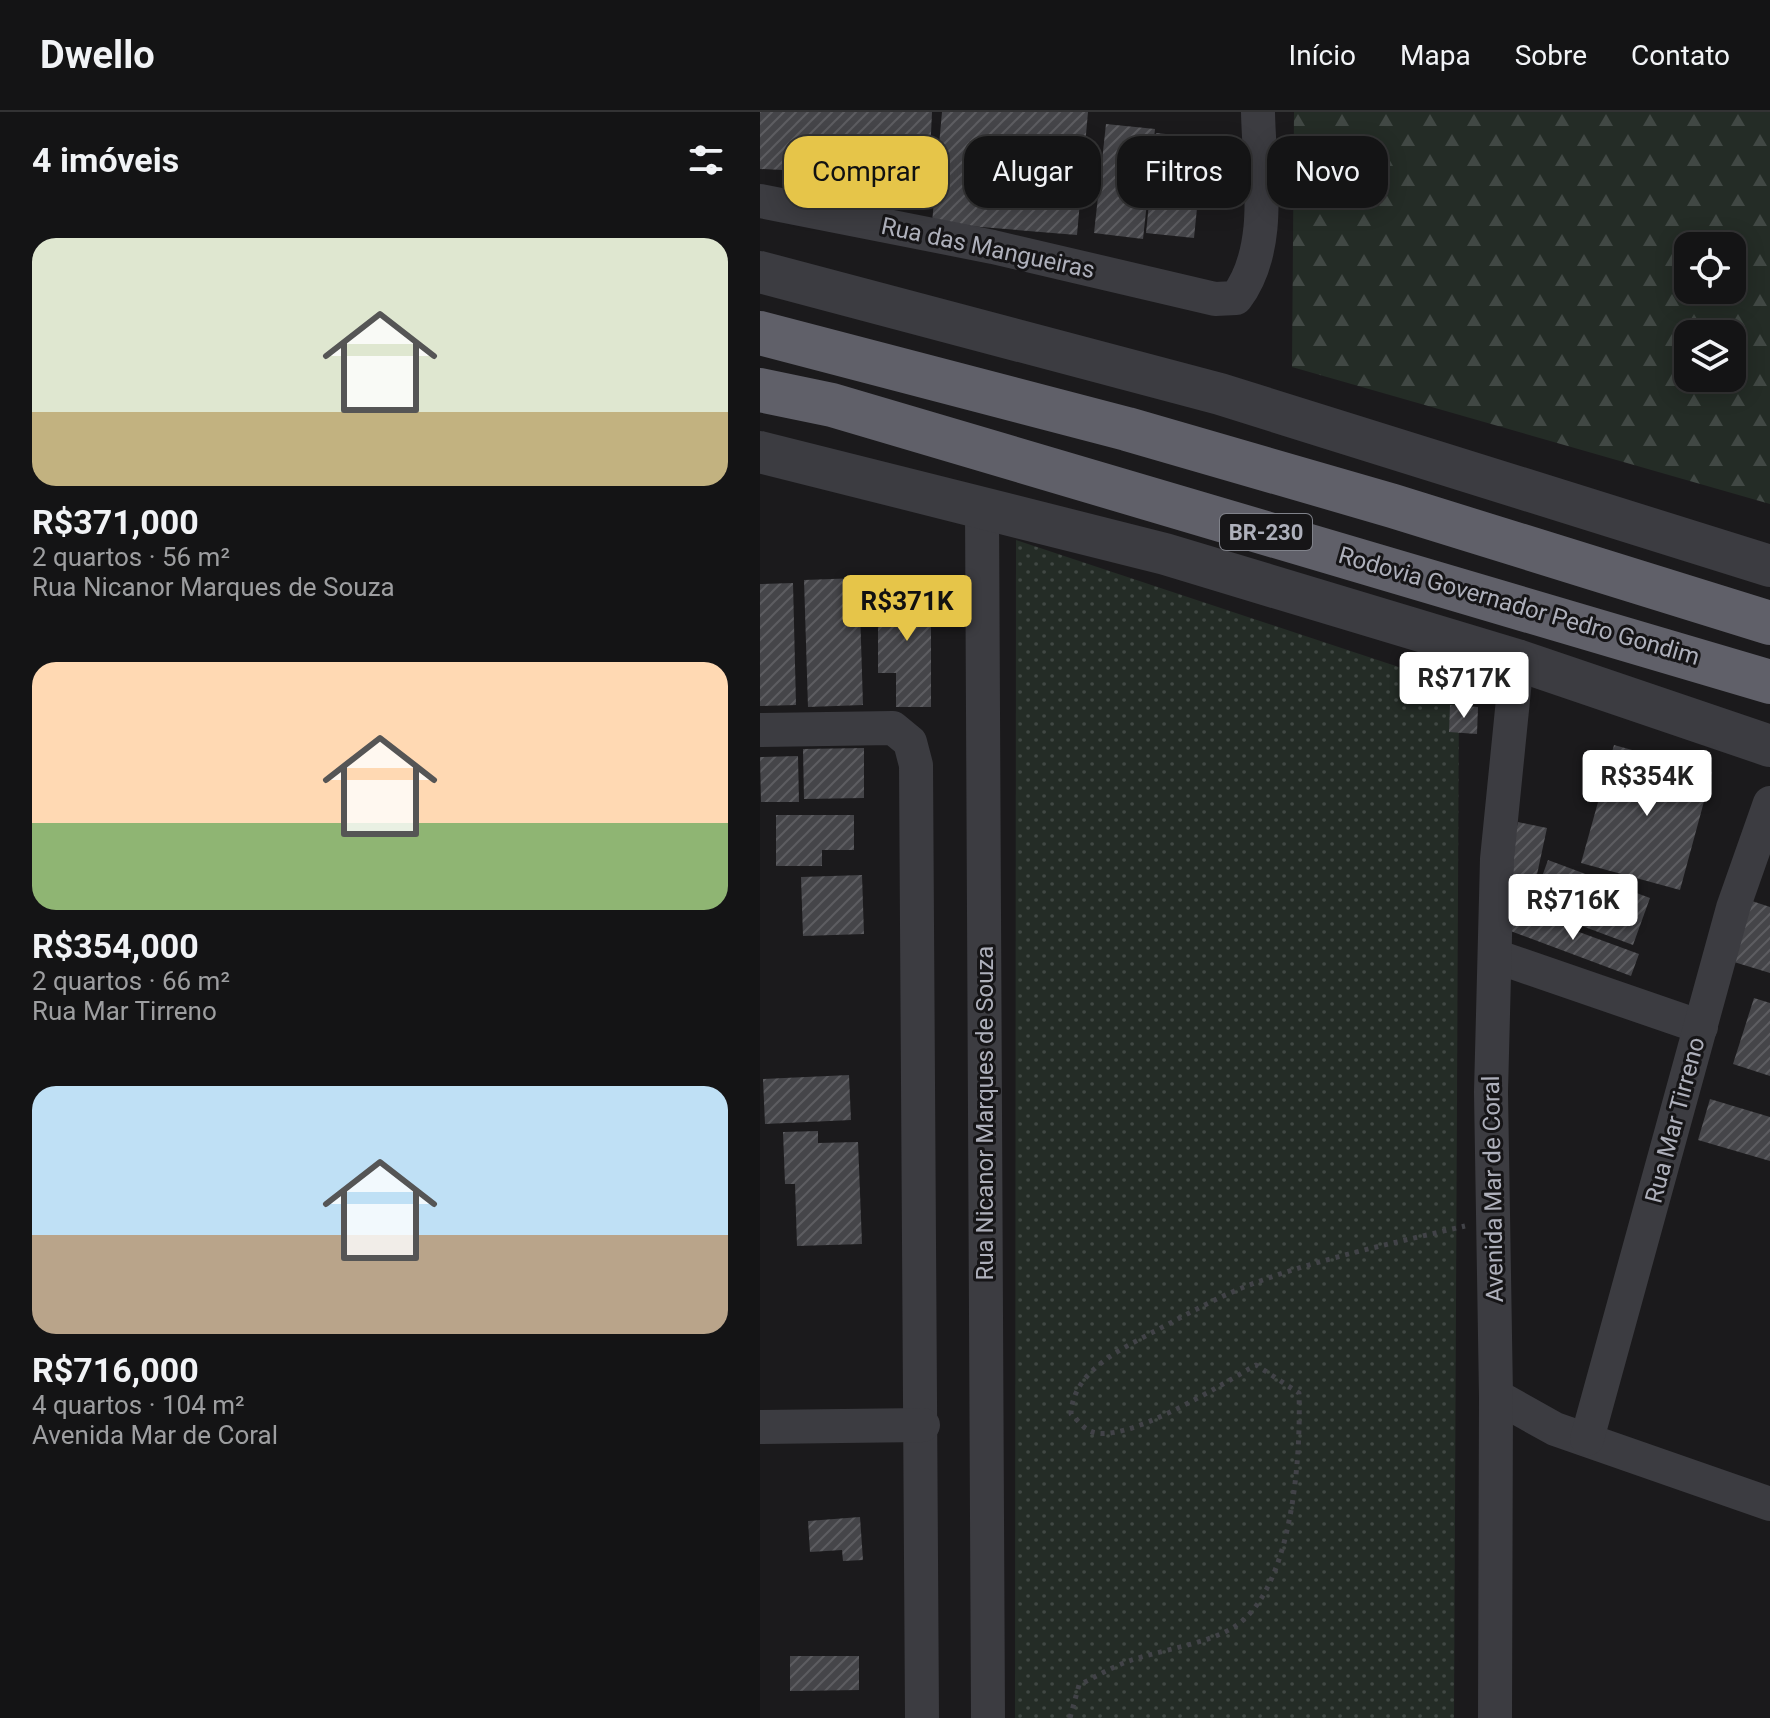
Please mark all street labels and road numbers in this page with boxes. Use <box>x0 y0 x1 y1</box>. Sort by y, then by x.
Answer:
street label: Rua das Mangueiras <box>879 212 1097 284</box>
road number: BR-230 <box>1220 514 1312 550</box>
street label: Rodovia Governador Pedro Gondim <box>1335 541 1703 671</box>
street label: Rua Nicanor Marques de Souza <box>971 946 999 1280</box>
street label: Rua Mar Tirreno <box>1639 1034 1711 1206</box>
street label: Avenida Mar de Coral <box>1477 1075 1509 1303</box>

